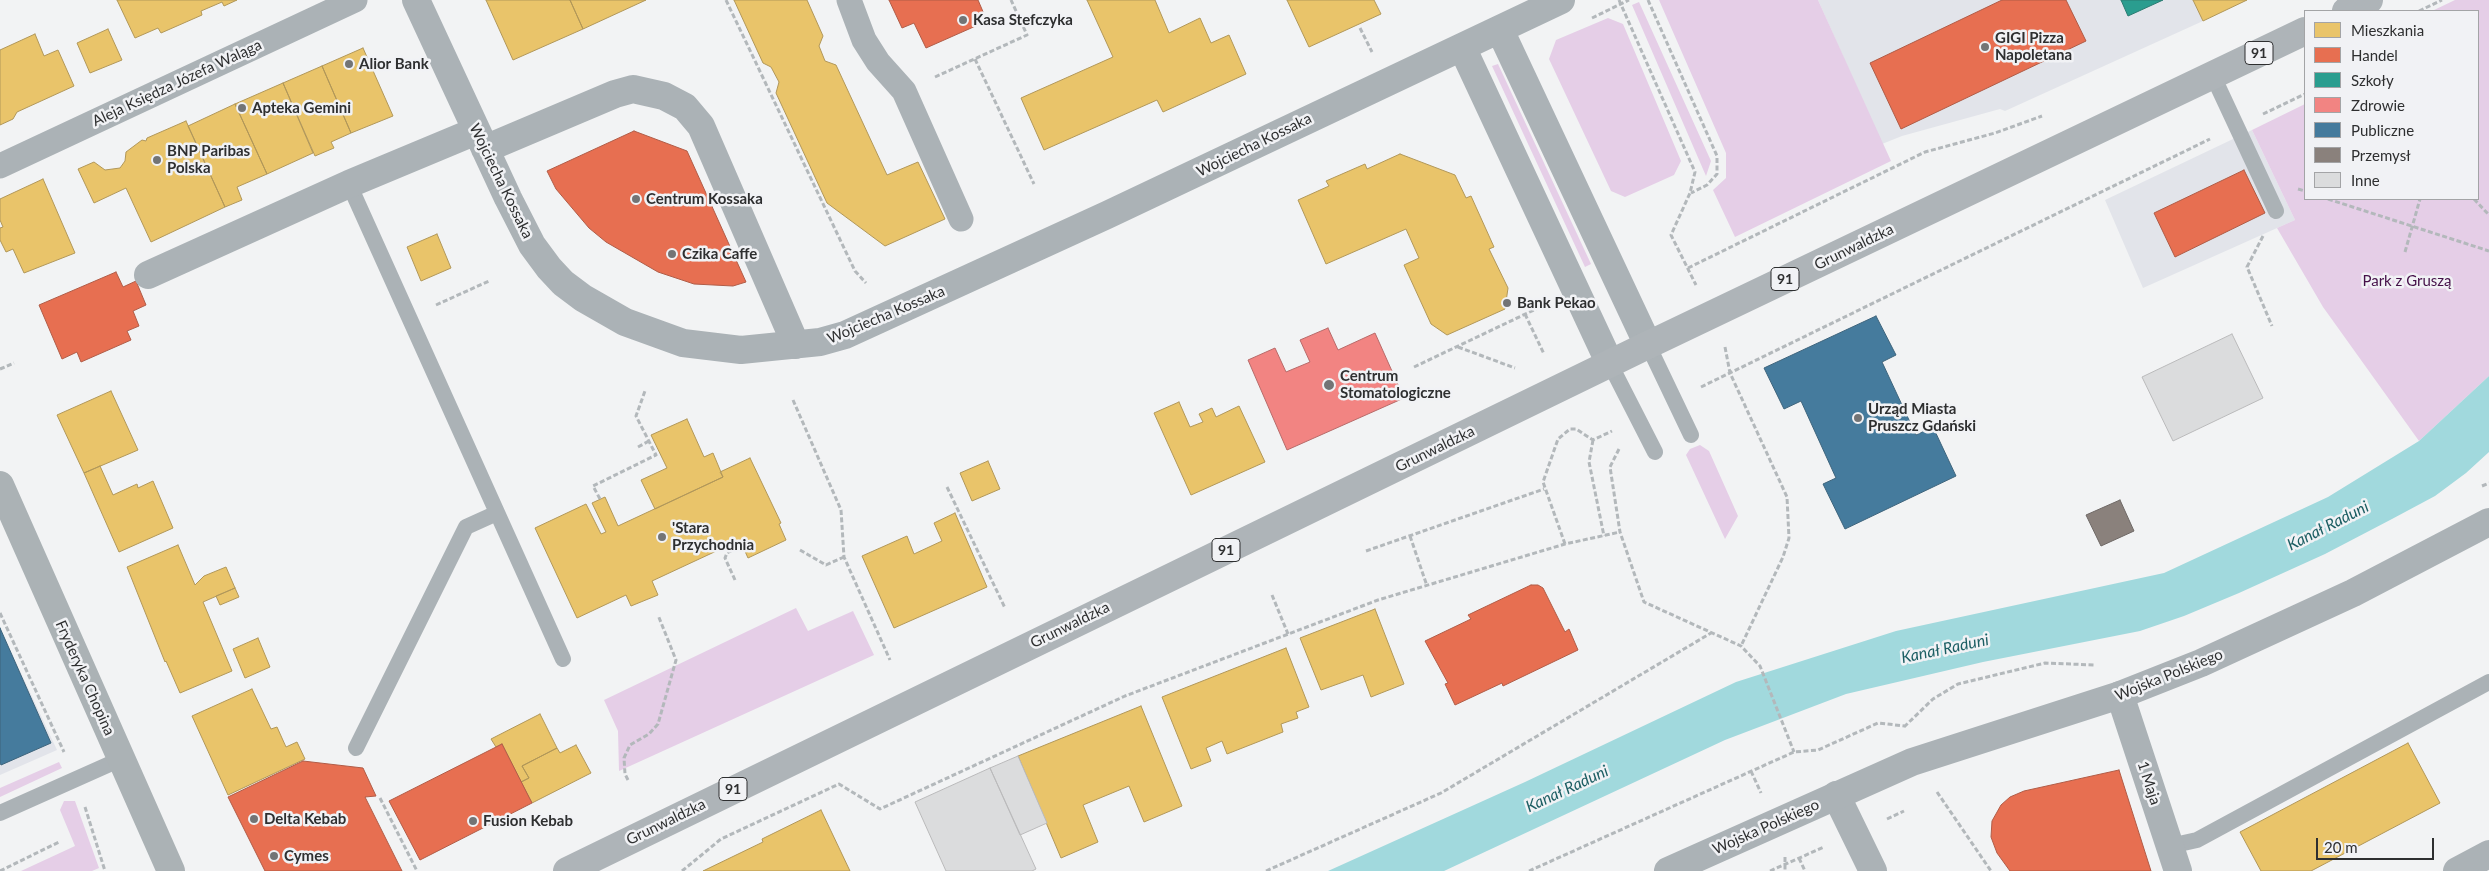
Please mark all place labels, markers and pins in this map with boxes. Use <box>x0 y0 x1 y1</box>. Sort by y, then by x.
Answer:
place label: Kasa Stefczyka <box>973 11 1073 29</box>
marker: Kasa Stefczyka <box>957 14 969 26</box>
place label: GIGI Pizza Napoletana <box>1995 29 2072 64</box>
marker: GIGI Pizza Napoletana <box>1979 41 1991 53</box>
place label: Alior Bank <box>359 55 429 73</box>
marker: Alior Bank <box>343 58 355 70</box>
place label: Apteka Gemini <box>252 99 351 117</box>
marker: Apteka Gemini <box>236 102 248 114</box>
place label: BNP Paribas Polska <box>167 142 250 177</box>
marker: BNP Paribas Polska <box>151 154 163 166</box>
place label: Centrum Kossaka <box>646 190 763 208</box>
marker: Centrum Kossaka <box>630 193 642 205</box>
place label: Czika Caffe <box>682 245 757 263</box>
marker: Czika Caffe <box>666 248 678 260</box>
place label: Bank Pekao <box>1517 294 1596 312</box>
marker: Bank Pekao <box>1501 297 1513 309</box>
place label: Centrum Stomatologiczne <box>1340 367 1451 402</box>
marker: Centrum Stomatologiczne <box>1322 378 1336 392</box>
place label: Urząd Miasta Pruszcz Gdański <box>1868 400 1976 435</box>
marker: Urząd Miasta Pruszcz Gdański <box>1852 412 1864 424</box>
place label: 'Stara Przychodnia <box>672 519 754 554</box>
marker: 'Stara Przychodnia <box>656 531 668 543</box>
place label: Delta Kebab <box>264 810 346 828</box>
place label: Fusion Kebab <box>483 812 573 830</box>
marker: Delta Kebab <box>248 813 260 825</box>
marker: Fusion Kebab <box>467 815 479 827</box>
place label: Cymes <box>284 847 329 865</box>
marker: Cymes <box>268 850 280 862</box>

